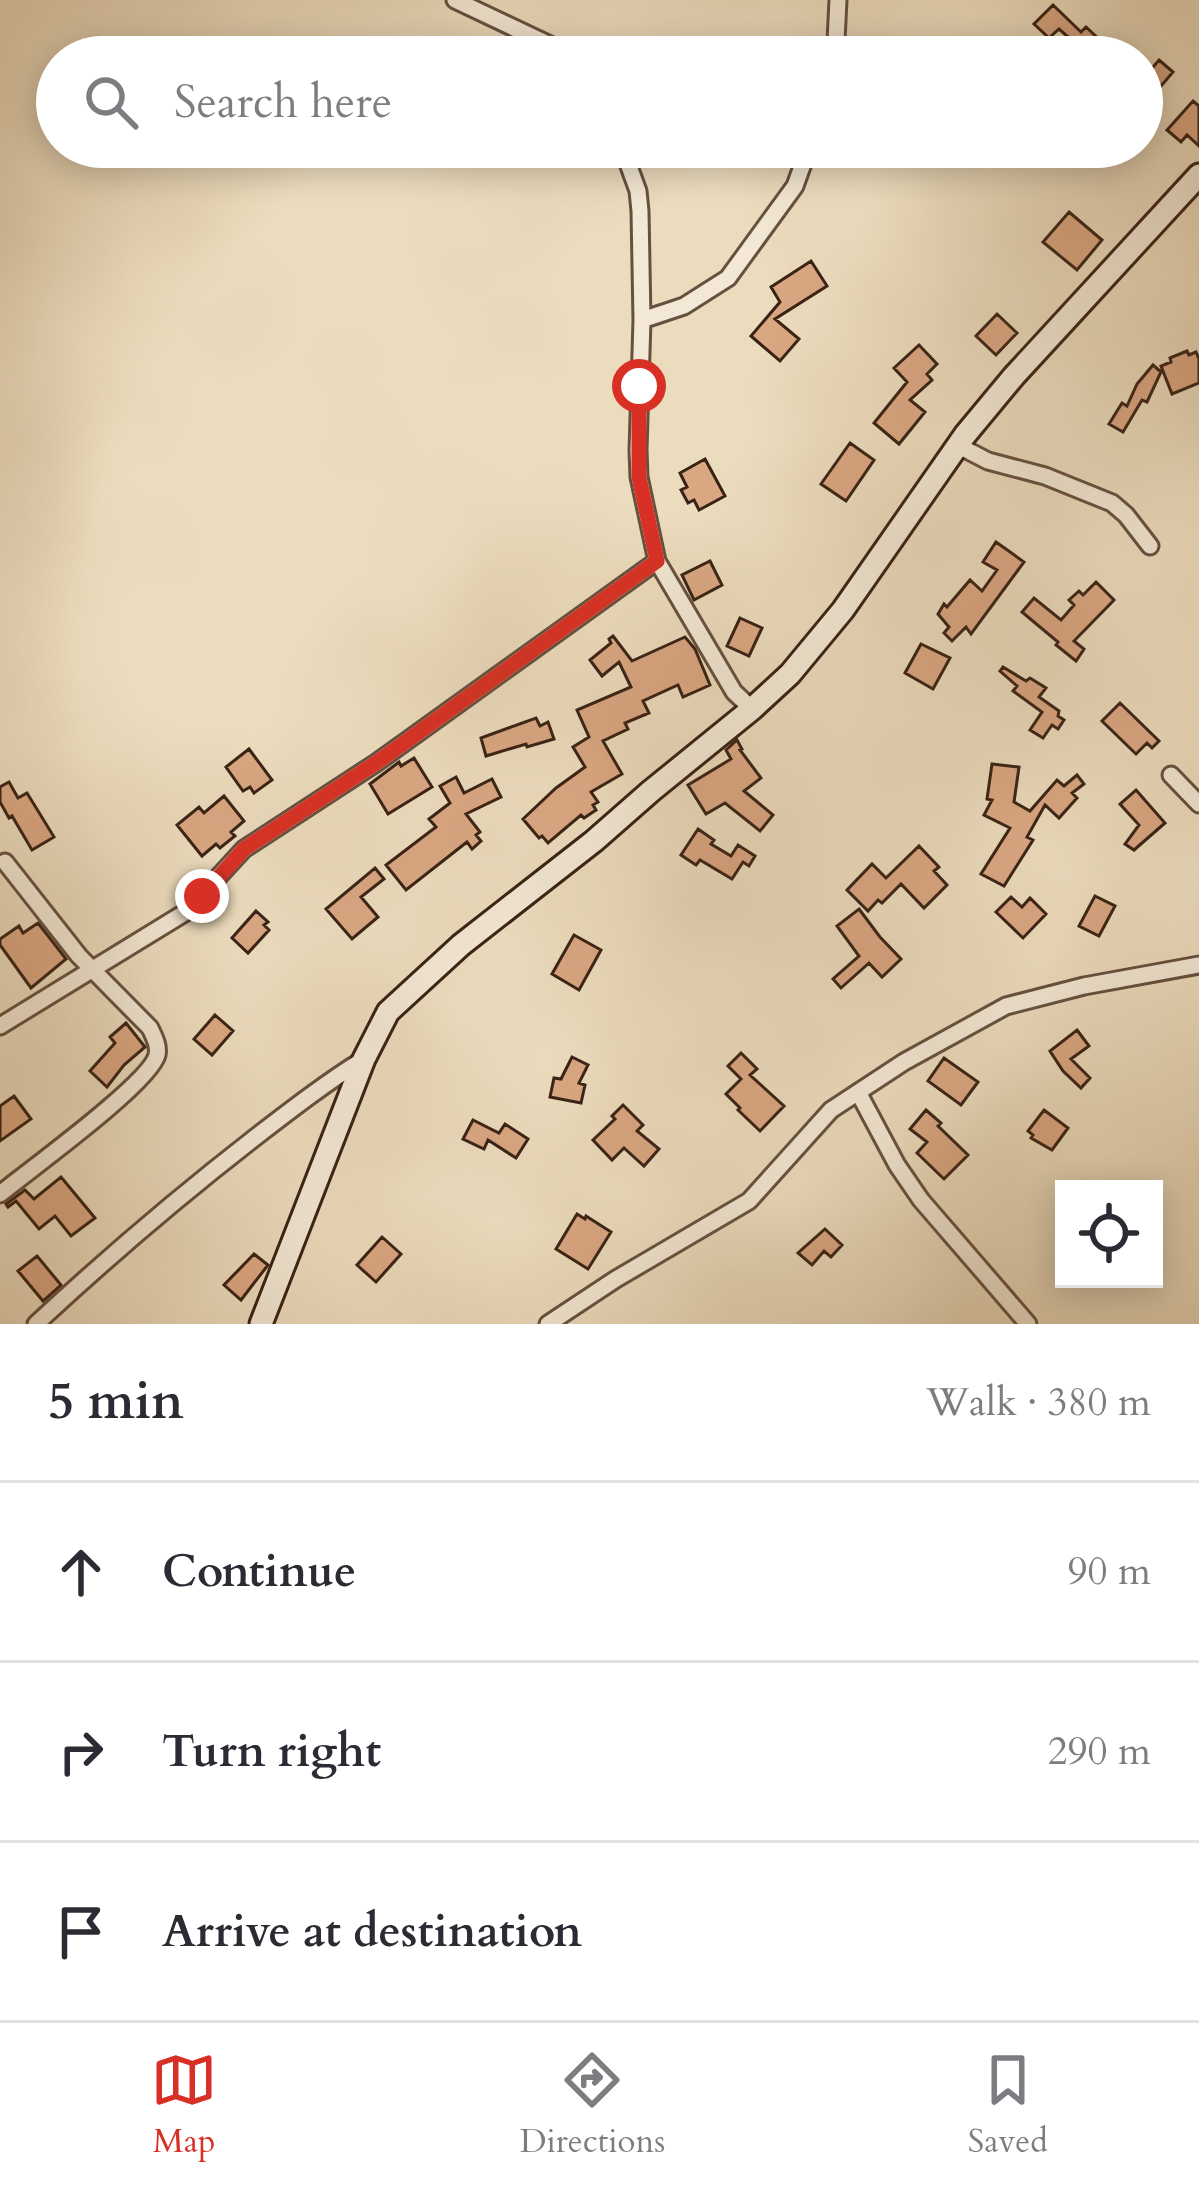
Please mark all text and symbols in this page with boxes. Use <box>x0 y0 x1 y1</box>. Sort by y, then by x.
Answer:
search box <box>36 36 1163 168</box>
icon: search <box>78 69 144 135</box>
text: Search here <box>174 72 392 133</box>
route start <box>612 359 666 413</box>
route end <box>175 869 229 923</box>
map controls <box>1055 1180 1163 1288</box>
button: locate <box>1055 1180 1163 1288</box>
text: 5 min <box>48 1367 184 1437</box>
text: Walk · 380 m <box>926 1376 1151 1429</box>
icon: ahead <box>48 1539 114 1605</box>
text: Continue <box>162 1541 356 1602</box>
text: 90 m <box>1068 1545 1151 1598</box>
icon: right <box>48 1719 114 1785</box>
text: Turn right <box>162 1721 381 1782</box>
text: 290 m <box>1048 1725 1151 1778</box>
icon: arrive <box>48 1899 114 1965</box>
text: Arrive at destination <box>162 1901 582 1962</box>
tab: Map <box>151 2047 217 2164</box>
tab: Directions <box>520 2047 665 2164</box>
tab: Saved <box>968 2047 1048 2164</box>

